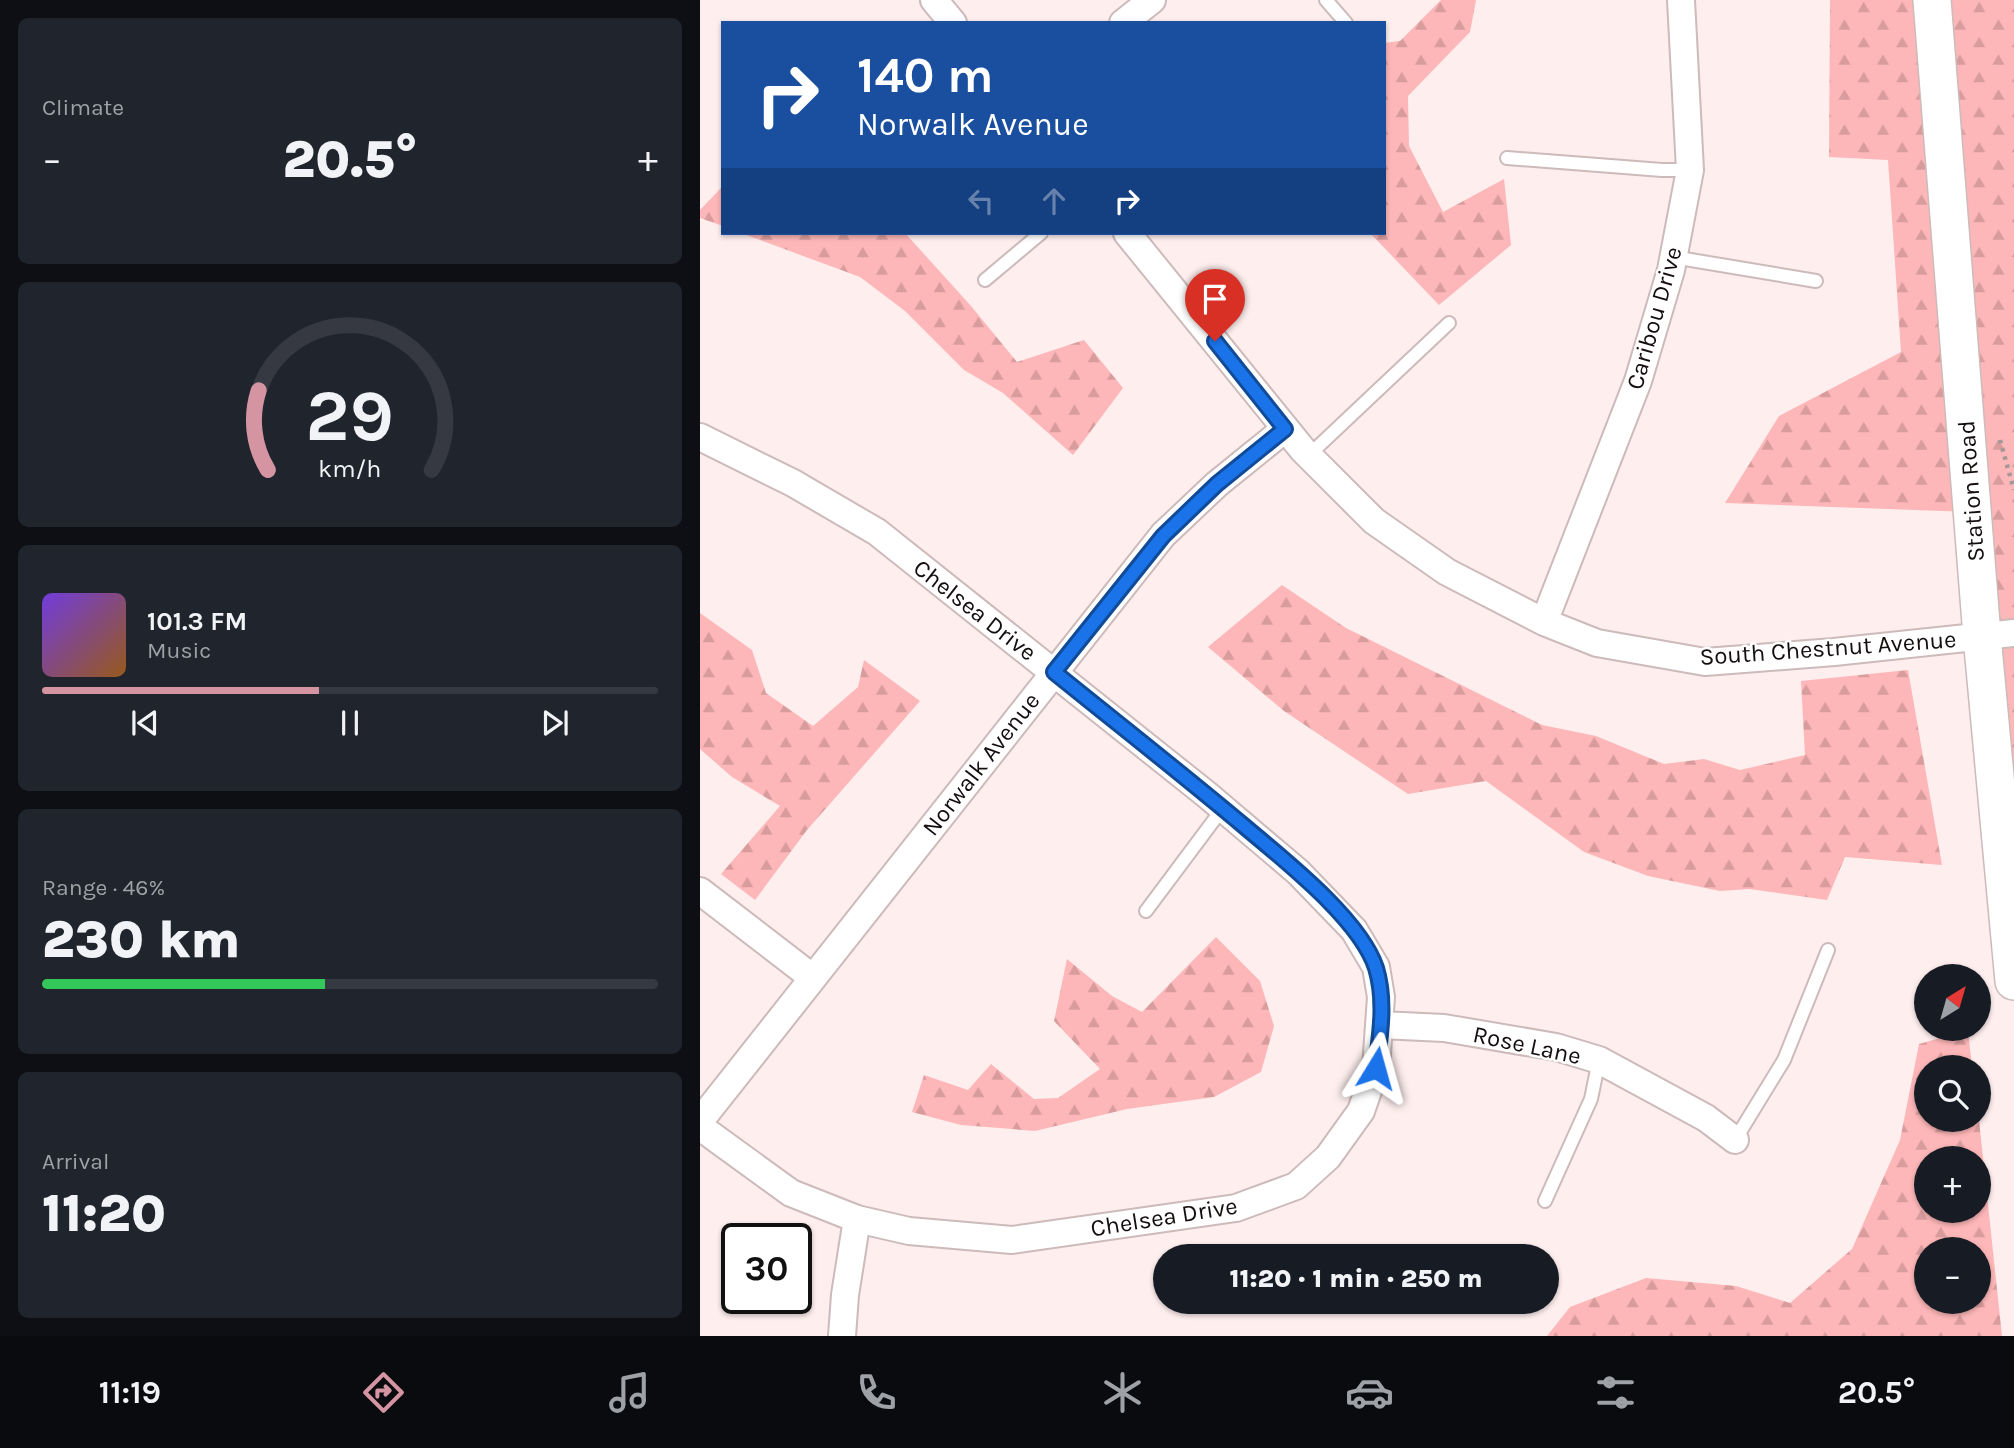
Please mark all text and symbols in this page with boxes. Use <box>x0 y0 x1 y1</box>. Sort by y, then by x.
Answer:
text: 140 m <box>857 47 994 104</box>
icon: right <box>742 49 833 140</box>
text: Climate <box>42 94 124 121</box>
text: Norwalk Avenue <box>857 106 1089 143</box>
text: 20.5° <box>282 129 418 190</box>
text: − <box>42 137 62 182</box>
text: + <box>638 137 658 182</box>
icon: left <box>962 182 1000 220</box>
icon: ahead <box>1035 182 1073 220</box>
icon: right <box>1108 182 1146 220</box>
street label: Caribou Drive <box>1620 243 1688 393</box>
pin <box>1185 269 1245 341</box>
icon: arrive <box>1196 280 1234 318</box>
text: 29 <box>306 374 394 459</box>
street label: Station Road <box>1952 419 1990 563</box>
text: km/h <box>318 454 382 483</box>
street label: Chelsea Drive <box>908 553 1042 667</box>
text: 101.3 FM <box>147 606 247 637</box>
street label: South Chestnut Avenue <box>1699 625 1957 671</box>
text: Music <box>147 637 211 664</box>
street label: Norwalk Avenue <box>916 687 1046 841</box>
icon: previous <box>126 704 164 742</box>
icon: pause <box>331 704 369 742</box>
icon: next <box>536 704 574 742</box>
text: Range · 46% <box>42 874 165 901</box>
text: 230 km <box>42 909 240 970</box>
north arrow <box>1914 964 1992 1041</box>
map controls <box>1914 964 1991 1314</box>
street label: Rose Lane <box>1470 1020 1584 1070</box>
position arrow <box>1339 1031 1413 1105</box>
button: search <box>1914 1055 1991 1132</box>
button: + <box>1914 1146 1991 1223</box>
text: Arrival <box>42 1148 109 1175</box>
text: 11:20 <box>42 1183 166 1244</box>
street label: Chelsea Drive <box>1089 1192 1239 1242</box>
speed limit sign: 30 <box>721 1223 812 1314</box>
button: − <box>1914 1237 1991 1314</box>
text: 11:20 · 1 min · 250 m <box>1230 1263 1482 1294</box>
icon: directions <box>359 1368 408 1417</box>
icon: music <box>605 1368 654 1417</box>
icon: phone <box>852 1368 901 1417</box>
icon: climate <box>1098 1368 1147 1417</box>
icon: car <box>1345 1368 1394 1417</box>
icon: filters <box>1591 1368 1640 1417</box>
text: 11:19 <box>99 1374 161 1411</box>
text: 20.5° <box>1838 1374 1915 1411</box>

